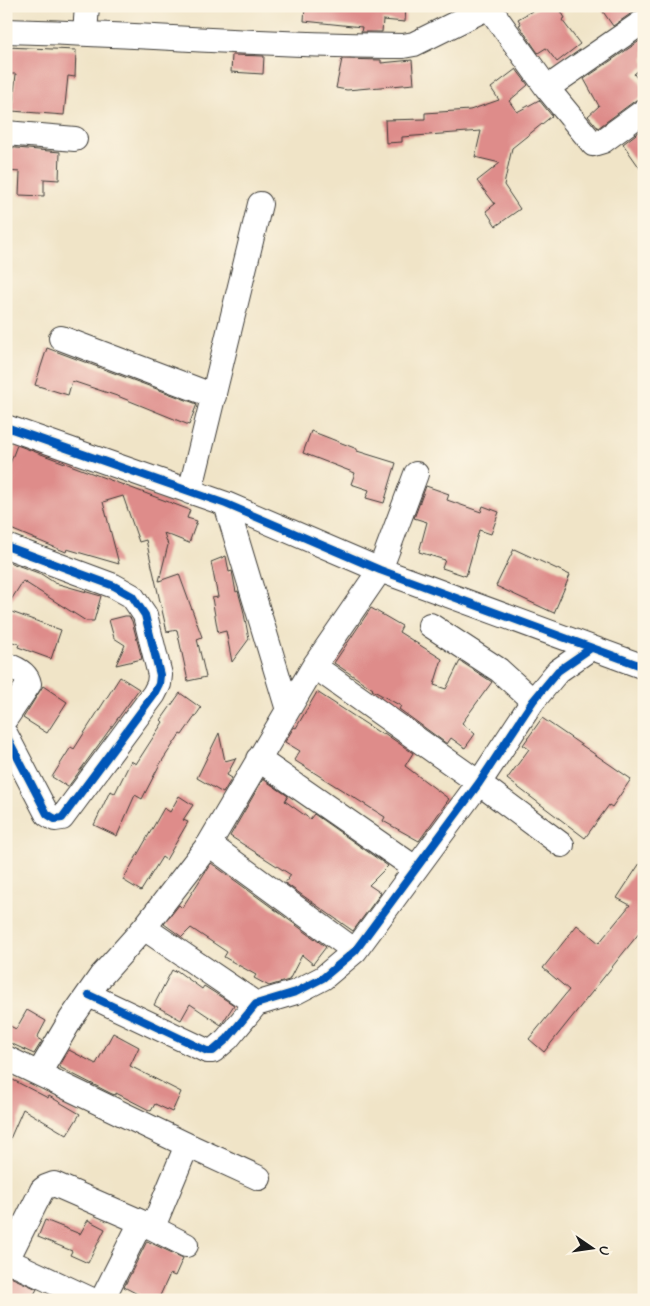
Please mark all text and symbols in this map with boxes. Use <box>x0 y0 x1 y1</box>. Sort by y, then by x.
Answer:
north arrow <box>568 1224 618 1274</box>
text: U <box>594 1244 613 1257</box>

